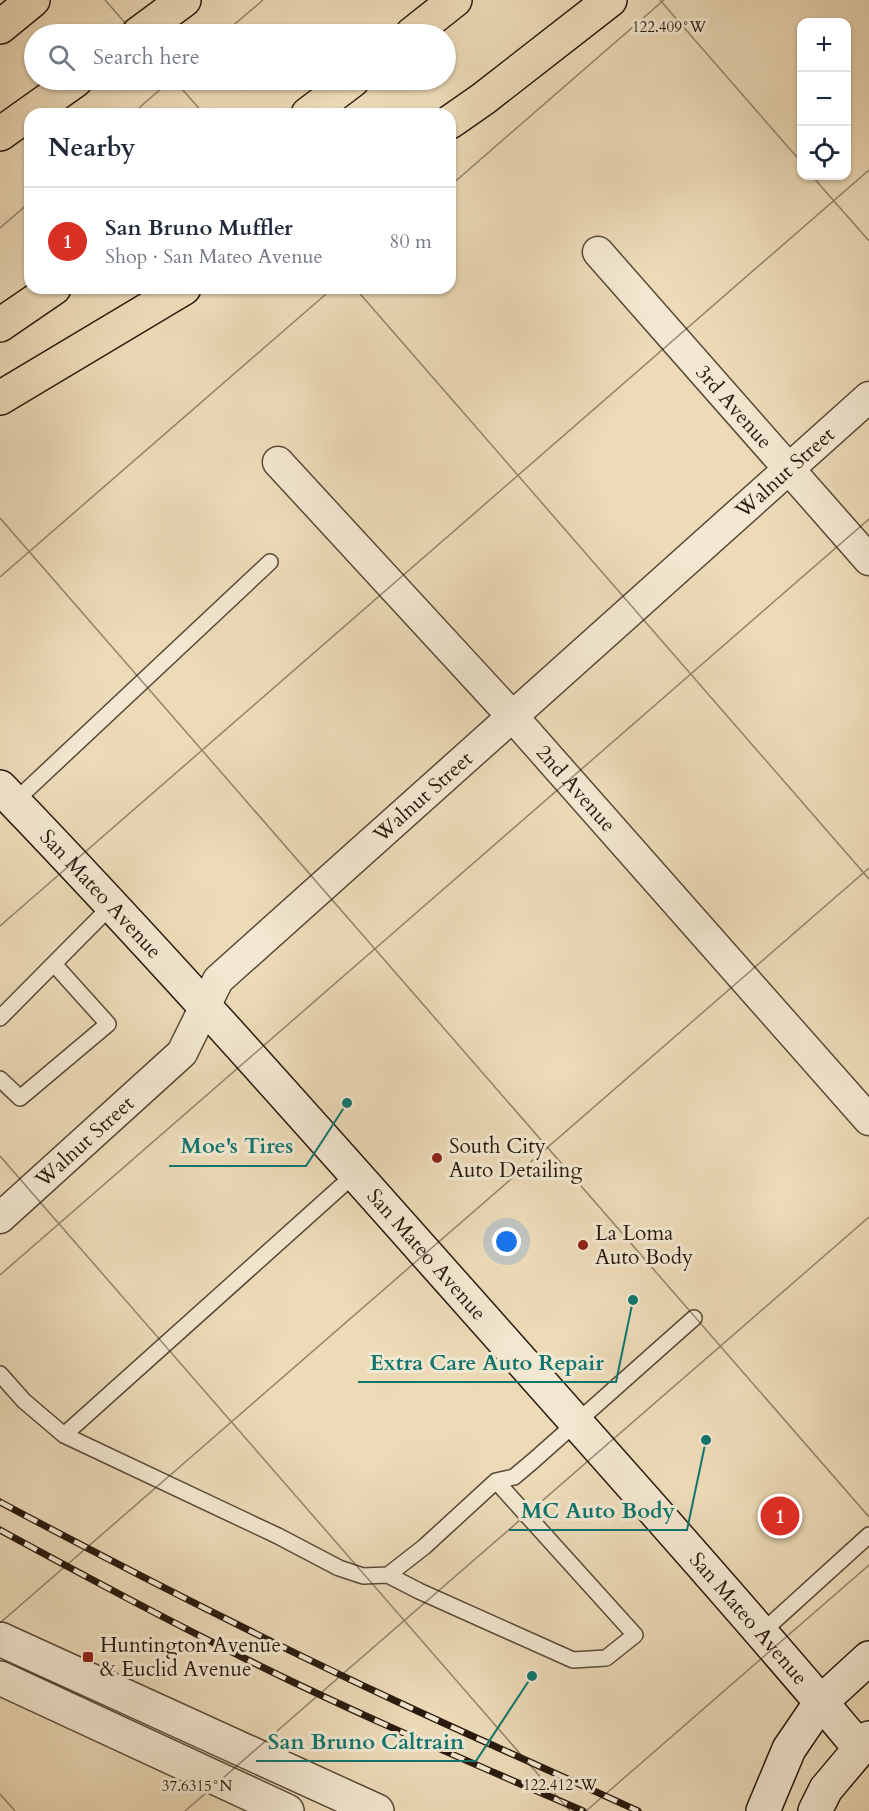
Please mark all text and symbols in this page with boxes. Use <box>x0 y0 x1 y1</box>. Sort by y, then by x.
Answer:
text: 122.409°W <box>632 17 707 37</box>
map controls <box>797 18 851 180</box>
button: + <box>797 18 851 72</box>
search box <box>24 24 456 90</box>
icon: search <box>45 41 78 74</box>
text: Search here <box>93 42 200 72</box>
button: − <box>797 72 851 126</box>
button: locate <box>797 126 851 180</box>
text: Nearby <box>48 130 136 165</box>
text: San Bruno Muffler <box>105 213 293 243</box>
text: 1 <box>62 228 73 255</box>
text: 80 m <box>389 228 432 255</box>
text: Shop · San Mateo Avenue <box>105 243 323 270</box>
street label: 3rd Avenue <box>689 358 779 455</box>
street label: Walnut Street <box>728 420 841 525</box>
street label: 2nd Avenue <box>530 738 623 838</box>
street label: Walnut Street <box>366 744 479 849</box>
street label: San Mateo Avenue <box>33 823 169 965</box>
street label: Walnut Street <box>28 1089 140 1194</box>
callout: Moe's Tires <box>169 1126 306 1166</box>
text: Moe's Tires <box>181 1131 293 1161</box>
place label: South City Auto Detailing <box>449 1132 582 1185</box>
marker: South City Auto Detailing <box>430 1151 444 1165</box>
street label: San Mateo Avenue <box>360 1182 493 1327</box>
place label: La Loma Auto Body <box>595 1219 693 1272</box>
your location <box>492 1227 521 1256</box>
marker: La Loma Auto Body <box>576 1238 590 1252</box>
callout: Extra Care Auto Repair <box>358 1342 616 1382</box>
text: Extra Care Auto Repair <box>370 1348 604 1378</box>
callout: MC Auto Body <box>509 1490 687 1530</box>
pin: 1 <box>760 1494 800 1538</box>
text: MC Auto Body <box>521 1496 676 1526</box>
street label: San Mateo Avenue <box>683 1546 815 1691</box>
place label: Huntington Avenue & Euclid Avenue <box>100 1631 281 1684</box>
marker: Huntington Avenue & Euclid Avenue <box>81 1650 95 1664</box>
callout: San Bruno Caltrain <box>256 1721 476 1761</box>
text: San Bruno Caltrain <box>268 1727 464 1757</box>
text: 122.412°W <box>523 1775 598 1795</box>
text: 37.6315°N <box>162 1776 232 1796</box>

